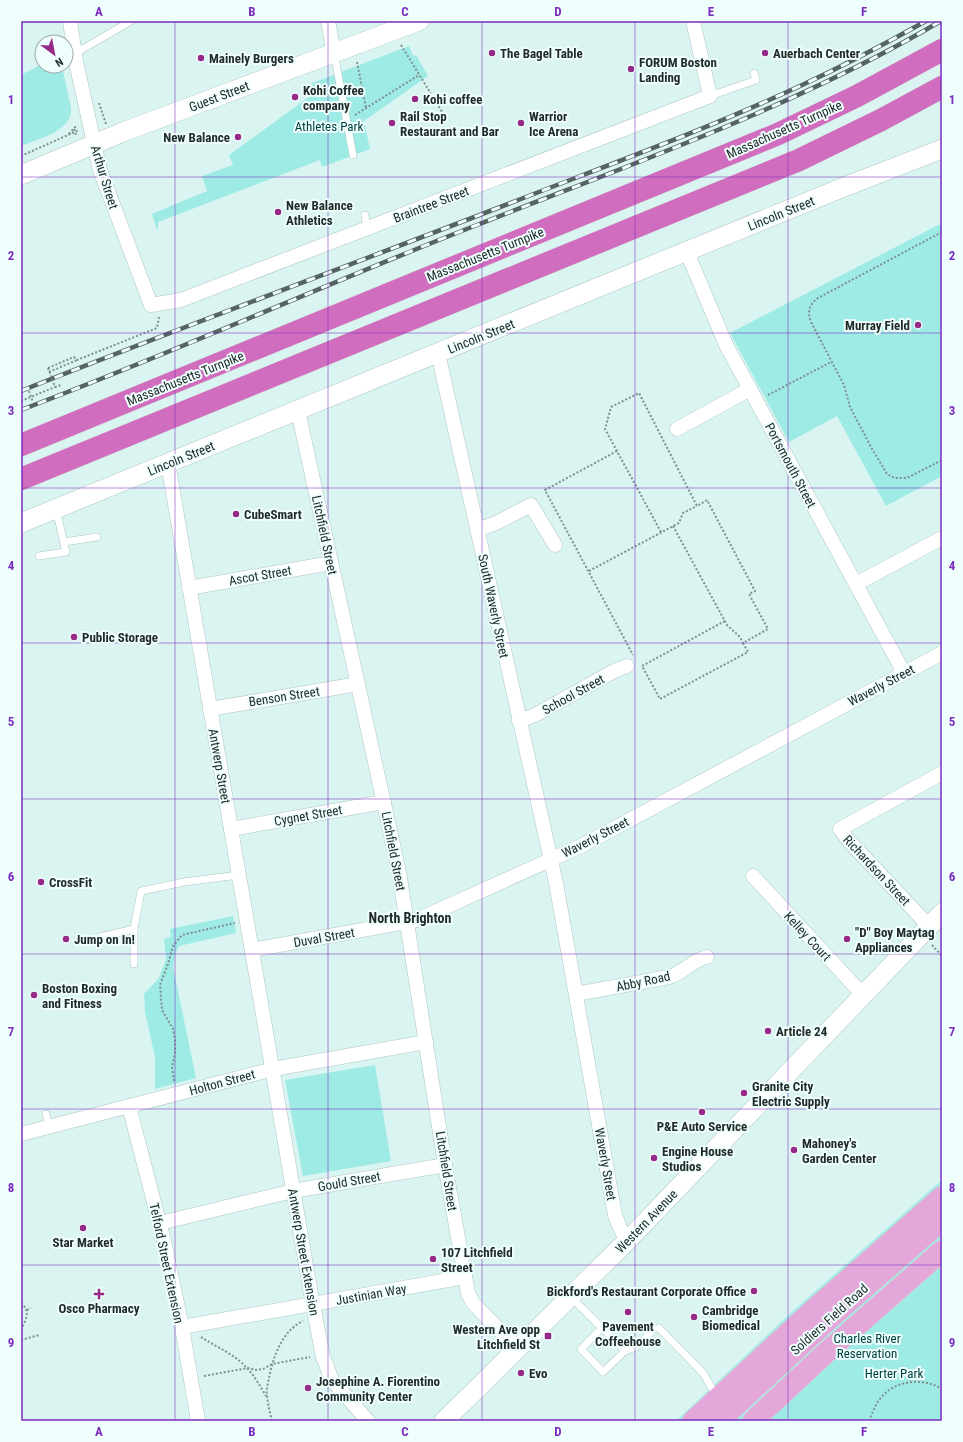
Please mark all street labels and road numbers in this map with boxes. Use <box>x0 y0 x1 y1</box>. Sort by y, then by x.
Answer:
street label: Guest Street <box>187 78 252 115</box>
street label: Massachusetts Turnpike <box>724 97 844 162</box>
street label: Arthur Street <box>88 144 121 211</box>
street label: Braintree Street <box>391 183 471 226</box>
street label: Lincoln Street <box>746 193 817 234</box>
street label: Massachusetts Turnpike <box>424 224 546 285</box>
street label: Lincoln Street <box>446 316 517 357</box>
street label: Massachusetts Turnpike <box>124 348 246 409</box>
street label: Portsmouth Street <box>762 420 819 510</box>
street label: Lincoln Street <box>146 438 217 479</box>
street label: Litchfield Street <box>309 494 340 576</box>
street label: South Waverly Street <box>475 553 512 660</box>
street label: Ascot Street <box>228 563 293 588</box>
street label: Waverly Street <box>845 662 917 709</box>
street label: School Street <box>540 671 607 718</box>
street label: Benson Street <box>248 683 321 710</box>
street label: Antwerp Street <box>206 727 234 805</box>
street label: Cygnet Street <box>273 802 343 829</box>
street label: Litchfield Street <box>378 810 409 892</box>
street label: Waverly Street <box>559 814 631 861</box>
street label: Richardson Street <box>840 832 913 909</box>
street label: Kelley Court <box>781 909 834 964</box>
street label: Duval Street <box>292 925 356 950</box>
street label: Abby Road <box>615 968 671 995</box>
street label: Holton Street <box>188 1066 257 1098</box>
street label: Waverly Street <box>592 1127 619 1202</box>
street label: Litchfield Street <box>433 1130 460 1212</box>
street label: Gould Street <box>317 1169 382 1194</box>
street label: Antwerp Street Extension <box>285 1187 322 1317</box>
street label: Western Avenue <box>612 1187 680 1256</box>
street label: Telford Street Extension <box>146 1202 187 1325</box>
street label: Justinian Way <box>335 1281 408 1308</box>
street label: Soldiers Field Road <box>788 1281 871 1358</box>

